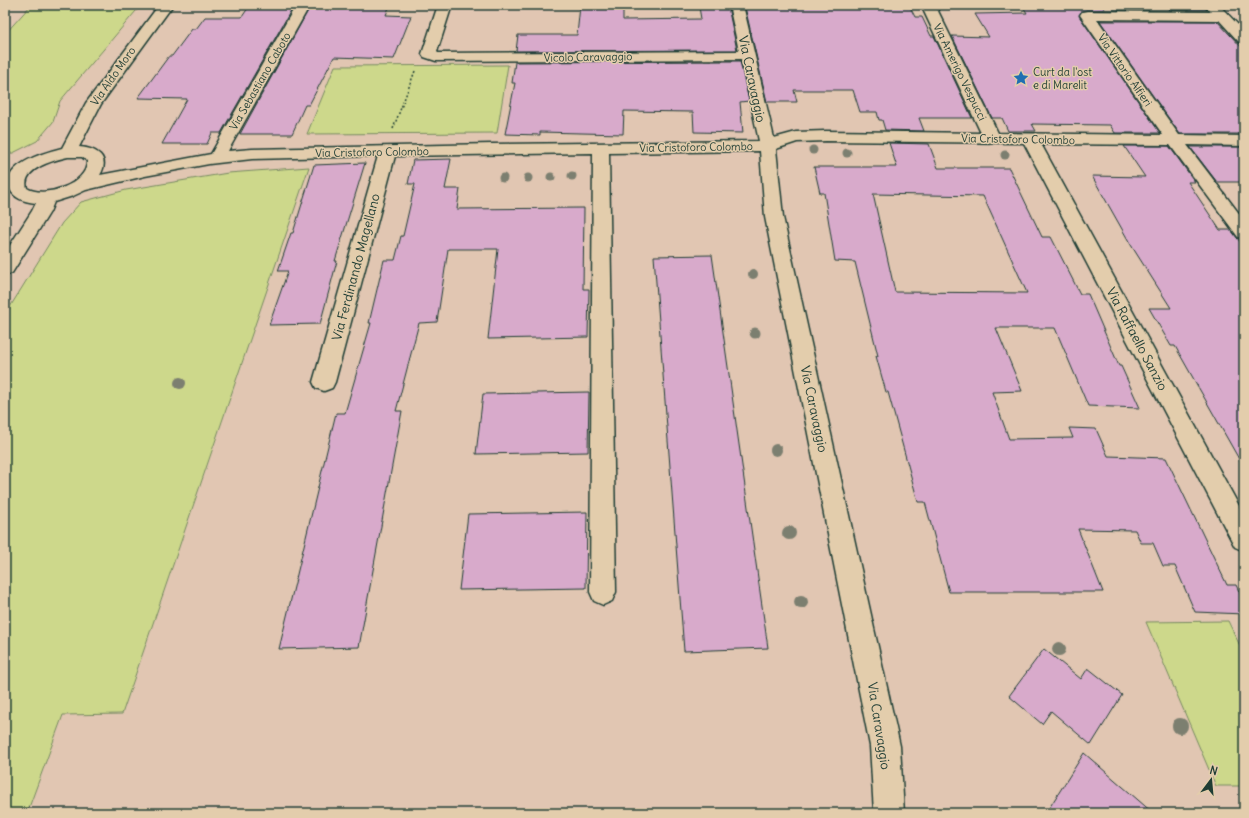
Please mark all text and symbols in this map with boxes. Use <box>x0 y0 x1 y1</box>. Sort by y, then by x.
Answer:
street label: Via Amerigo Vespucci <box>930 21 990 123</box>
street label: Via Sebastiano Caboto <box>226 30 294 132</box>
street label: Via Vittorio Alfieri <box>1095 31 1155 109</box>
street label: Via Caravaggio <box>735 34 769 124</box>
street label: Via Aldo Moro <box>88 44 138 108</box>
street label: Vicolo Caravaggio <box>543 49 633 65</box>
place label: Curt da l'ost e di Marelit <box>1033 65 1092 92</box>
place icon: Curt da l'ost e di Marelit <box>1012 69 1030 87</box>
street label: Via Cristoforo Colombo <box>961 131 1075 147</box>
street label: Via Cristoforo Colombo <box>639 139 753 155</box>
street label: Via Cristoforo Colombo <box>315 144 429 160</box>
street label: Via Ferdinando Magellano <box>328 192 384 342</box>
street label: Via Raffaello Sanzio <box>1103 284 1171 394</box>
street label: Via Caravaggio <box>797 364 831 454</box>
street label: Via Caravaggio <box>864 681 894 771</box>
north arrow <box>1191 760 1231 800</box>
text: N <box>1208 763 1219 778</box>

